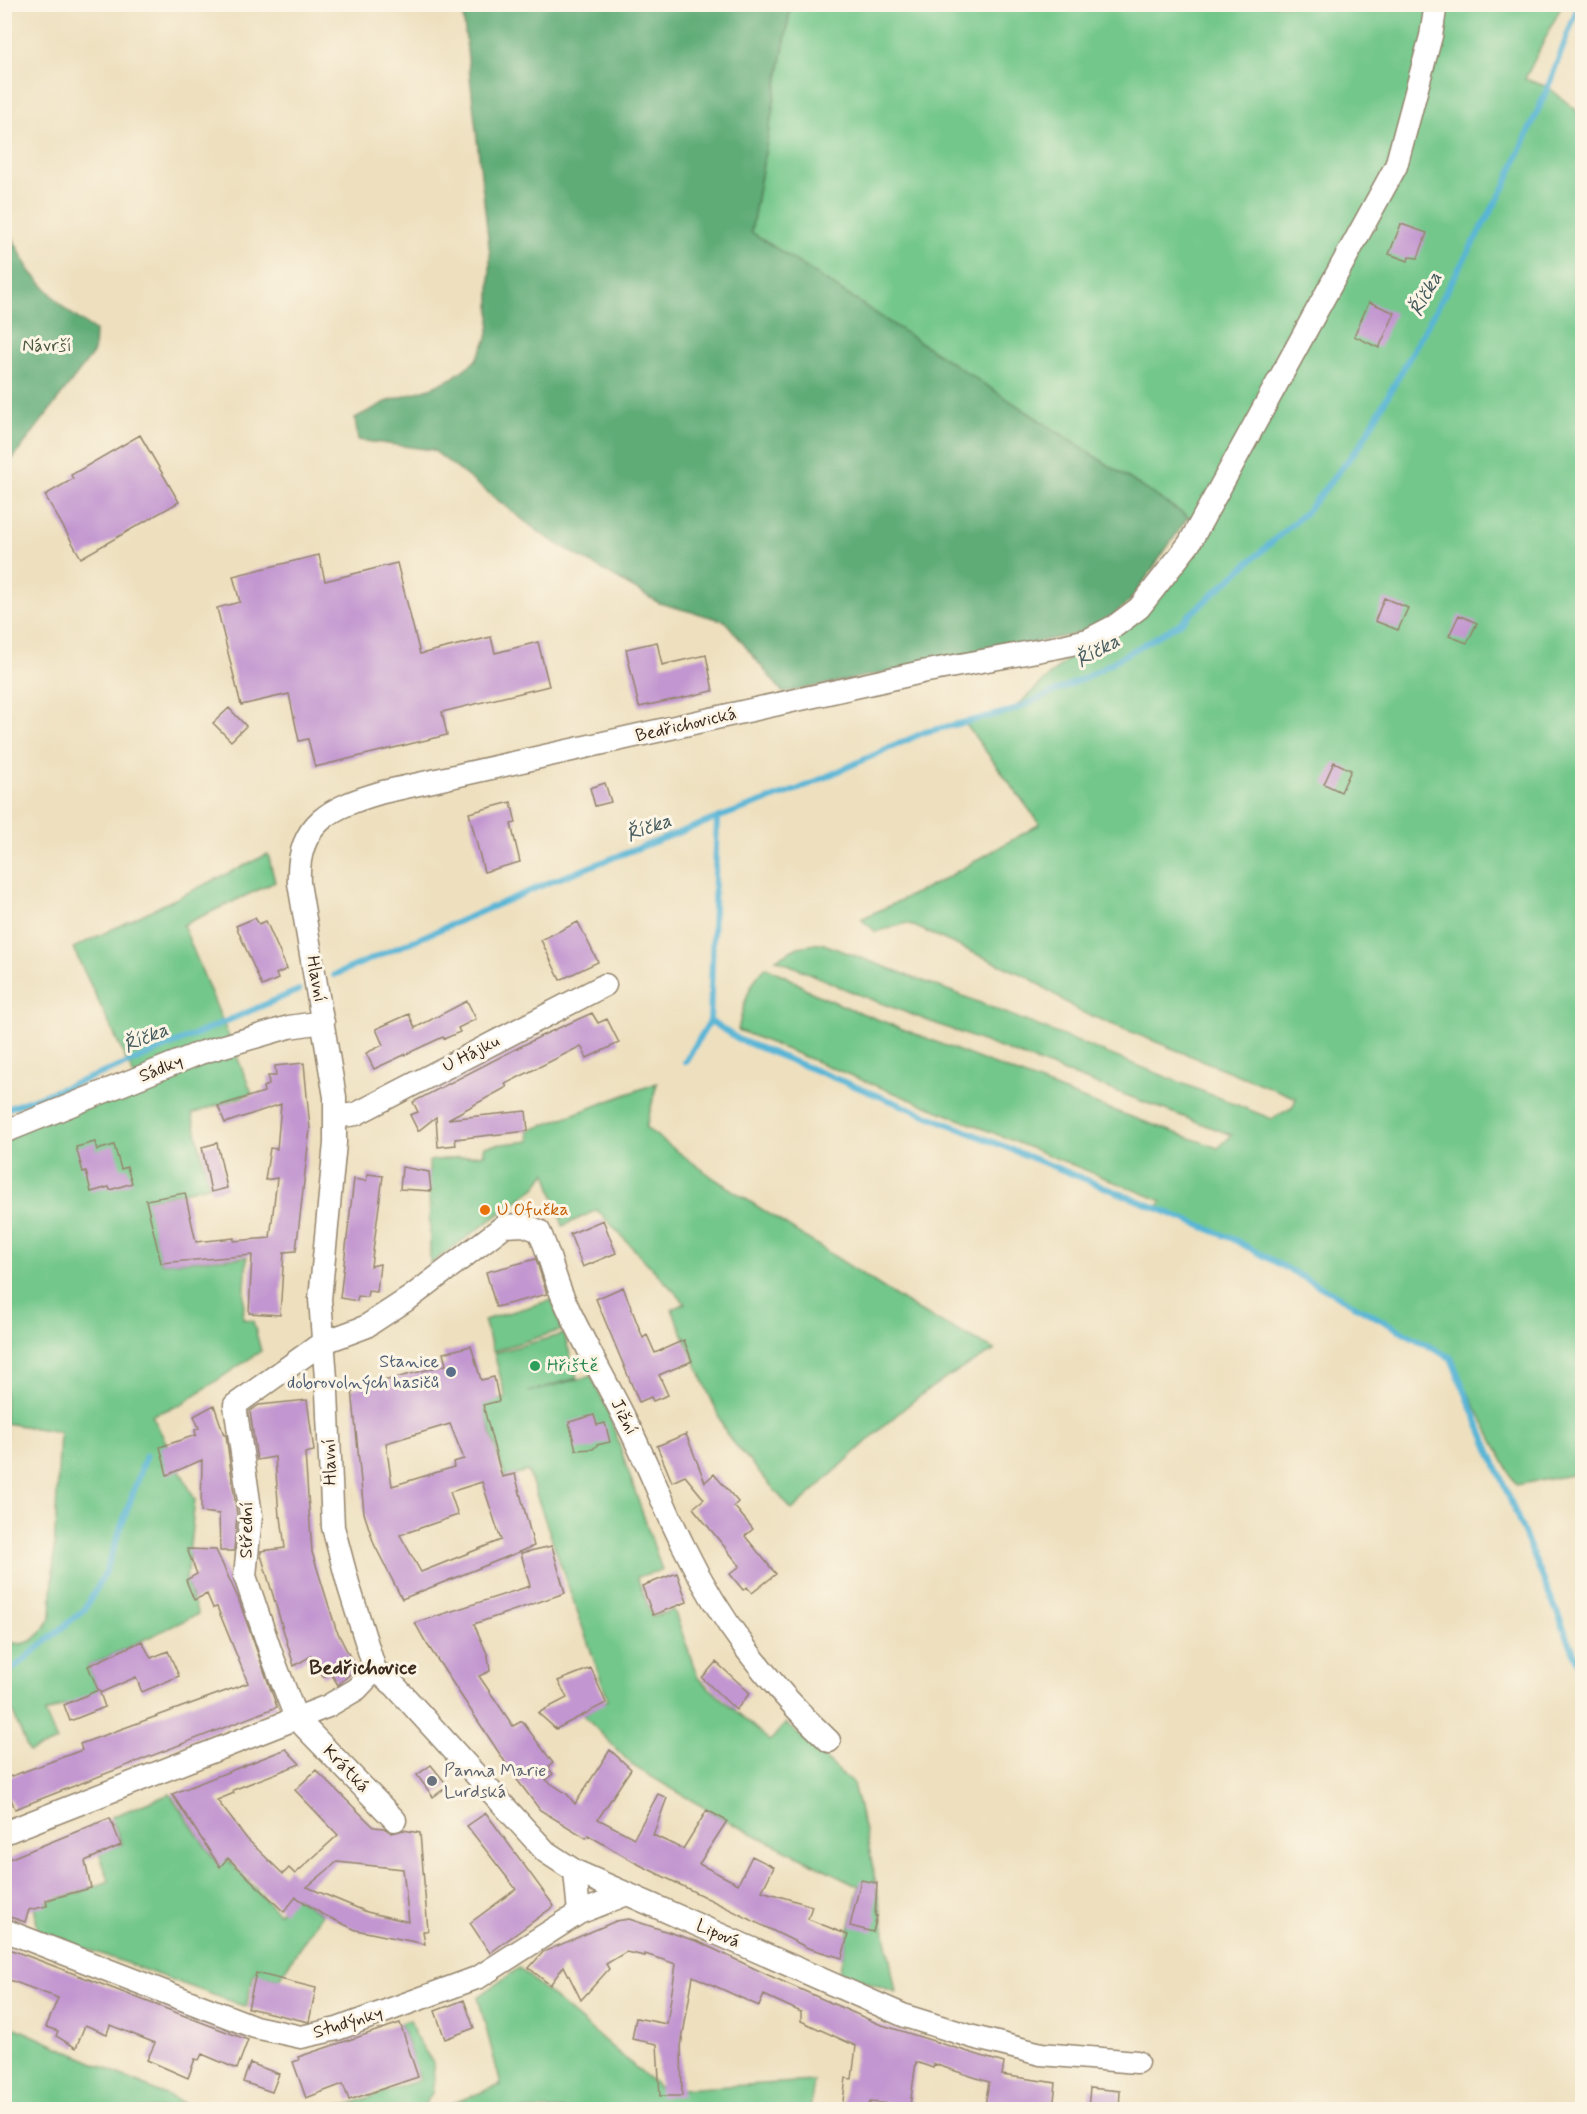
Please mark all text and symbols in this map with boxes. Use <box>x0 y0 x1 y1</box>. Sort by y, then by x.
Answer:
water label: Říčka <box>1403 267 1449 321</box>
park label: Návrší <box>22 334 72 358</box>
water label: Říčka <box>1071 628 1125 674</box>
street label: Bedřichovická <box>633 702 739 748</box>
water label: Říčka <box>623 807 675 849</box>
street label: Hlavní <box>300 954 332 1004</box>
water label: Říčka <box>119 1016 173 1060</box>
street label: U Hájku <box>438 1029 504 1079</box>
street label: Sádky <box>136 1049 186 1089</box>
place label: U Ofučka <box>497 1198 569 1222</box>
marker: U Ofučka <box>478 1203 492 1217</box>
place label: Stanice dobrovolných hasičů <box>287 1350 439 1395</box>
place label: Hřiště <box>547 1354 598 1378</box>
marker: Hřiště <box>528 1359 542 1373</box>
marker: Stanice dobrovolných hasičů <box>444 1365 458 1379</box>
street label: Jižní <box>605 1395 643 1439</box>
street label: Hlavní <box>317 1438 343 1486</box>
street label: Střední <box>235 1501 259 1559</box>
district label: Bedřichovice <box>309 1654 417 1682</box>
street label: Krátká <box>317 1740 375 1798</box>
place label: Panna Marie Lurdská <box>444 1759 547 1804</box>
marker: Panna Marie Lurdská <box>425 1774 439 1788</box>
street label: Lipová <box>692 1914 744 1954</box>
street label: Studýnky <box>310 2001 386 2045</box>

